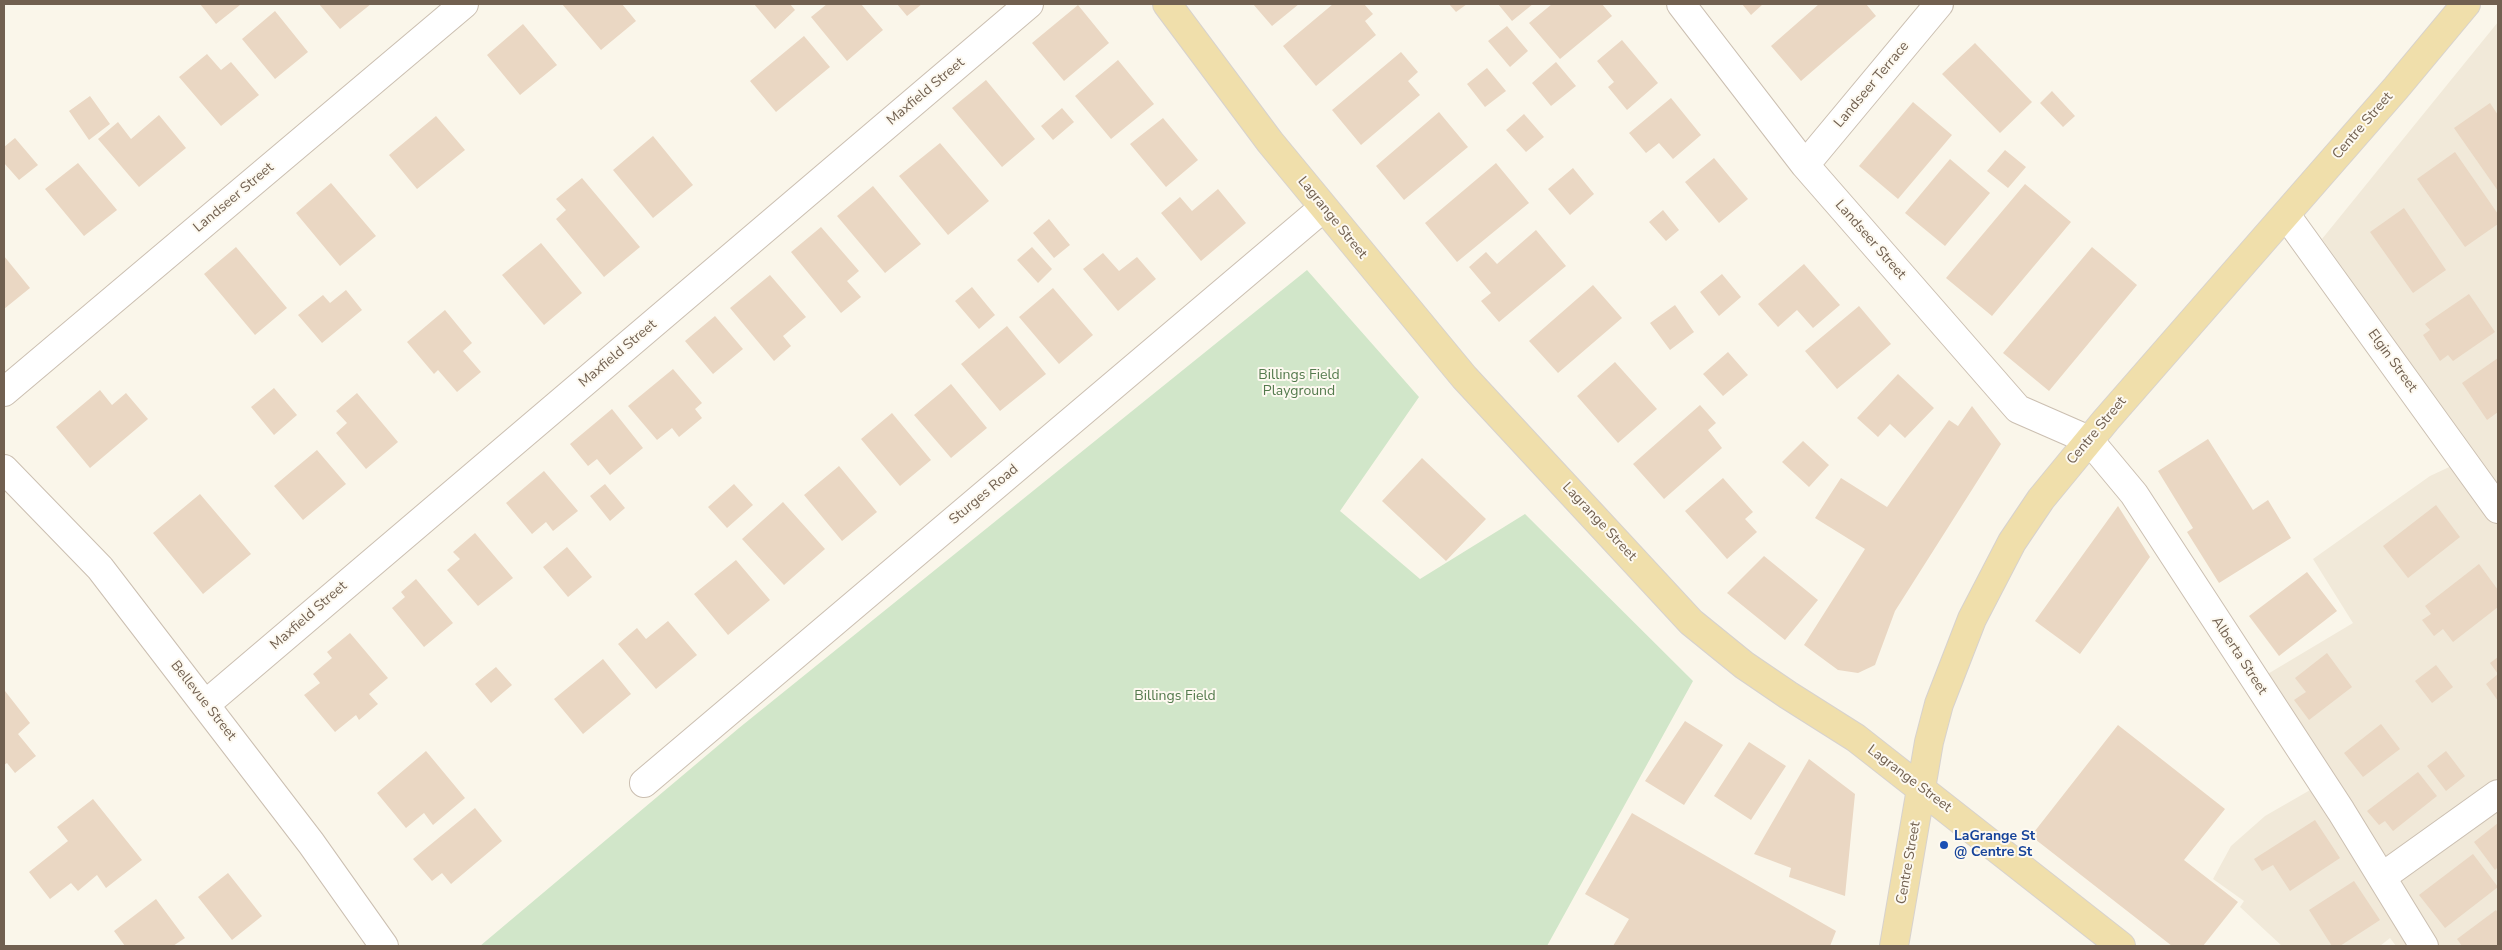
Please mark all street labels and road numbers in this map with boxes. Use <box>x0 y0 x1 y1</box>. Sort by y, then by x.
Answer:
street label: Landseer Terrace <box>1831 38 1913 132</box>
street label: Maxfield Street <box>884 55 968 129</box>
street label: Centre Street <box>2329 89 2397 163</box>
street label: Landseer Street <box>190 160 278 236</box>
street label: Lagrange Street <box>1294 173 1370 263</box>
street label: Landseer Street <box>1831 197 1909 283</box>
street label: Maxfield Street <box>576 317 660 391</box>
street label: Elgin Street <box>2364 326 2420 396</box>
street label: Centre Street <box>2064 394 2130 468</box>
street label: Sturges Road <box>946 461 1022 529</box>
street label: Lagrange Street <box>1558 479 1640 565</box>
street label: Maxfield Street <box>267 578 351 654</box>
street label: Alberta Street <box>2208 614 2270 698</box>
street label: Bellevue Street <box>167 658 239 744</box>
street label: Lagrange Street <box>1864 742 1954 816</box>
street label: Centre Street <box>1893 820 1925 906</box>

